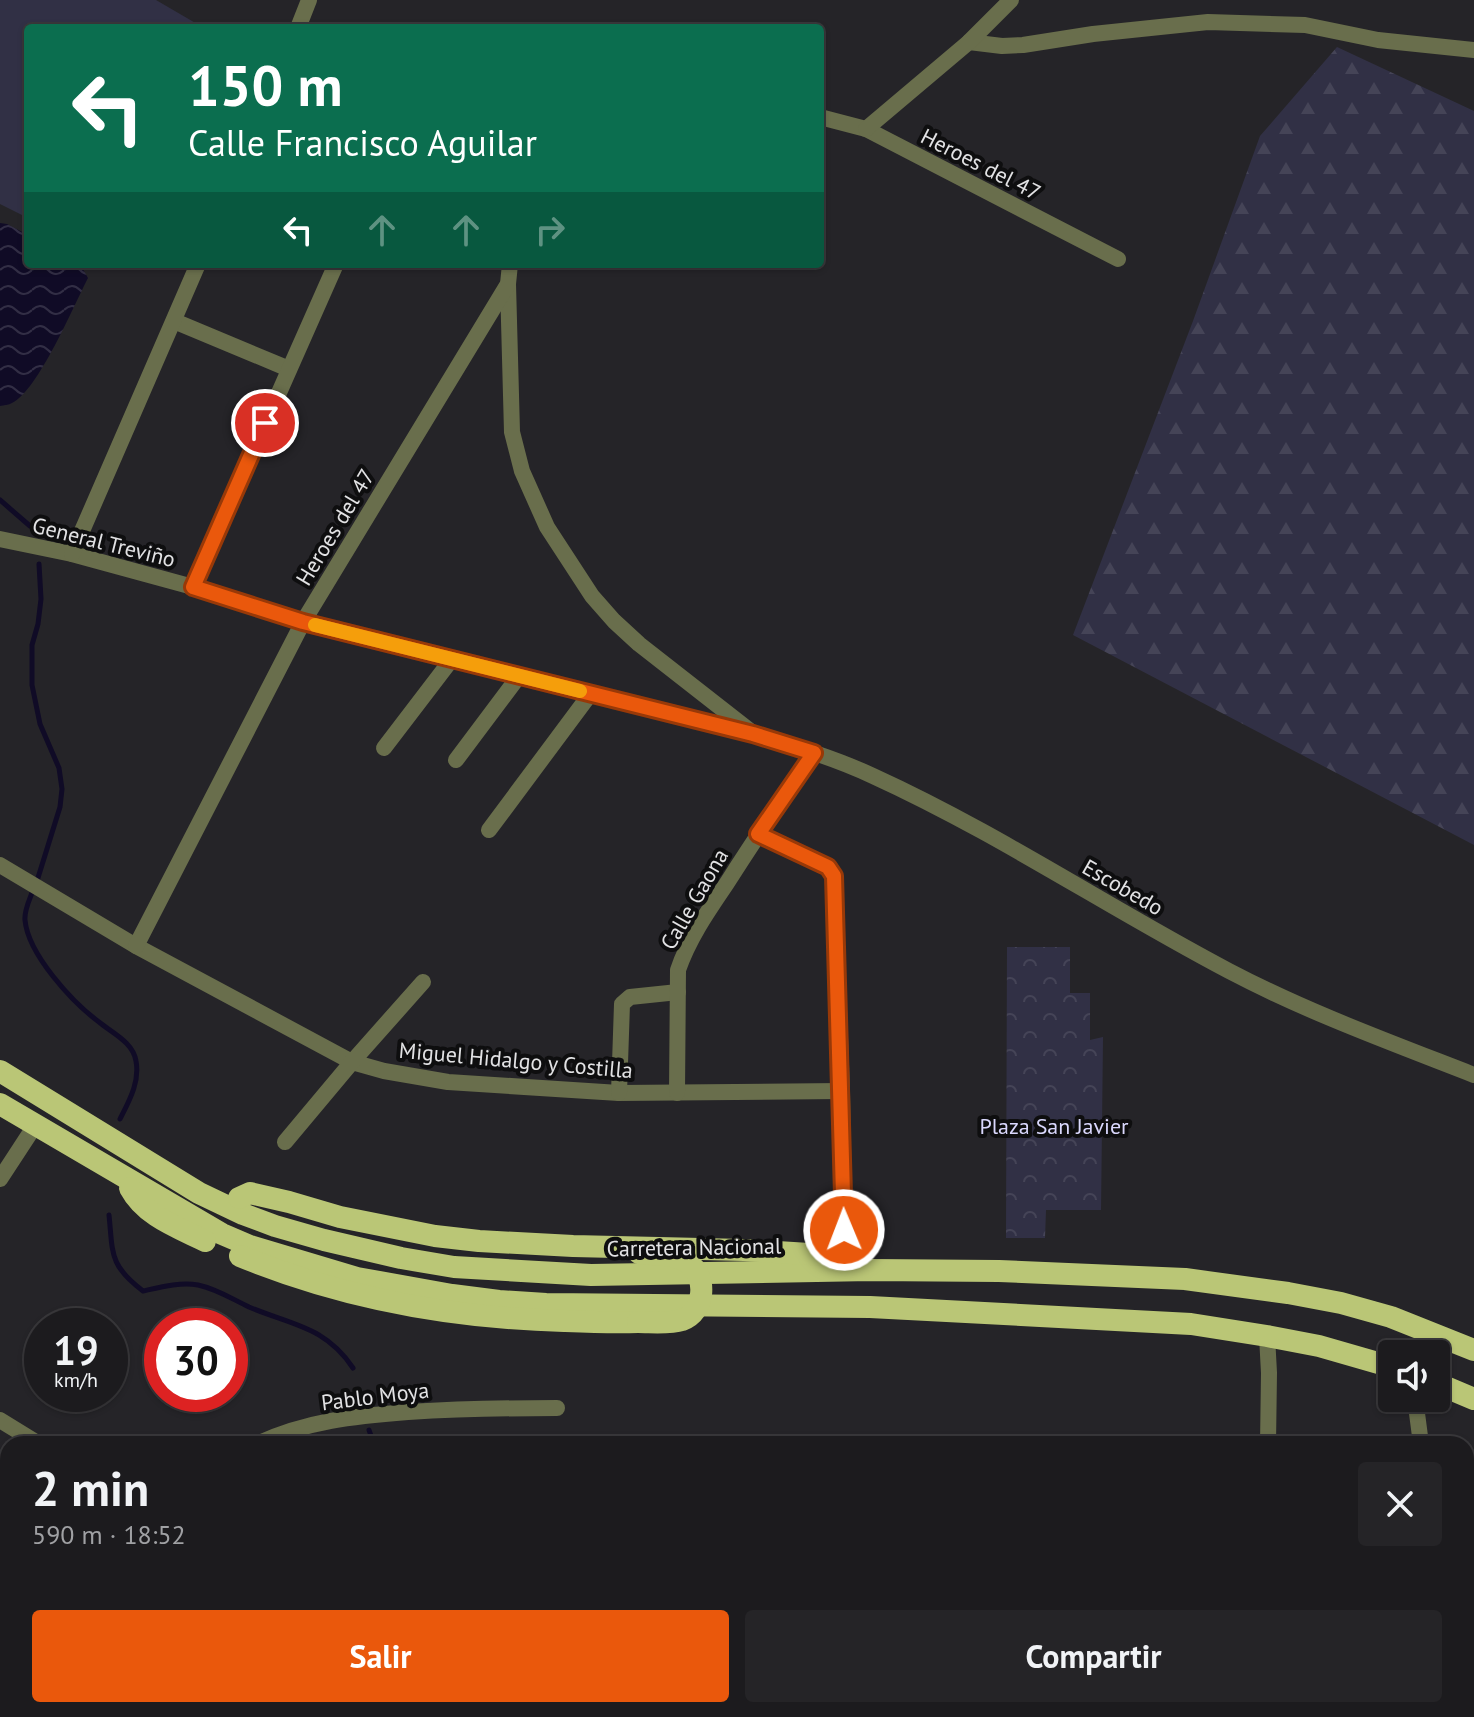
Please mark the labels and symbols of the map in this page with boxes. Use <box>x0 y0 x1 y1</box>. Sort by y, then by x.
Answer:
street label: Heroes del 47 <box>916 122 1046 206</box>
pin <box>231 389 299 457</box>
street label: Heroes del 47 <box>289 464 381 590</box>
street label: General Treviño <box>30 511 178 573</box>
street label: Calle Gaona <box>654 843 734 955</box>
street label: Escobedo <box>1077 853 1169 921</box>
street label: Miguel Hidalgo y Costilla <box>398 1036 634 1084</box>
park label: Plaza San Javier <box>979 1112 1129 1140</box>
position arrow <box>802 1188 886 1272</box>
street label: Carretera Nacional <box>606 1231 782 1263</box>
speed limit sign: 30 <box>144 1308 248 1412</box>
street label: Pablo Moya <box>319 1375 431 1417</box>

